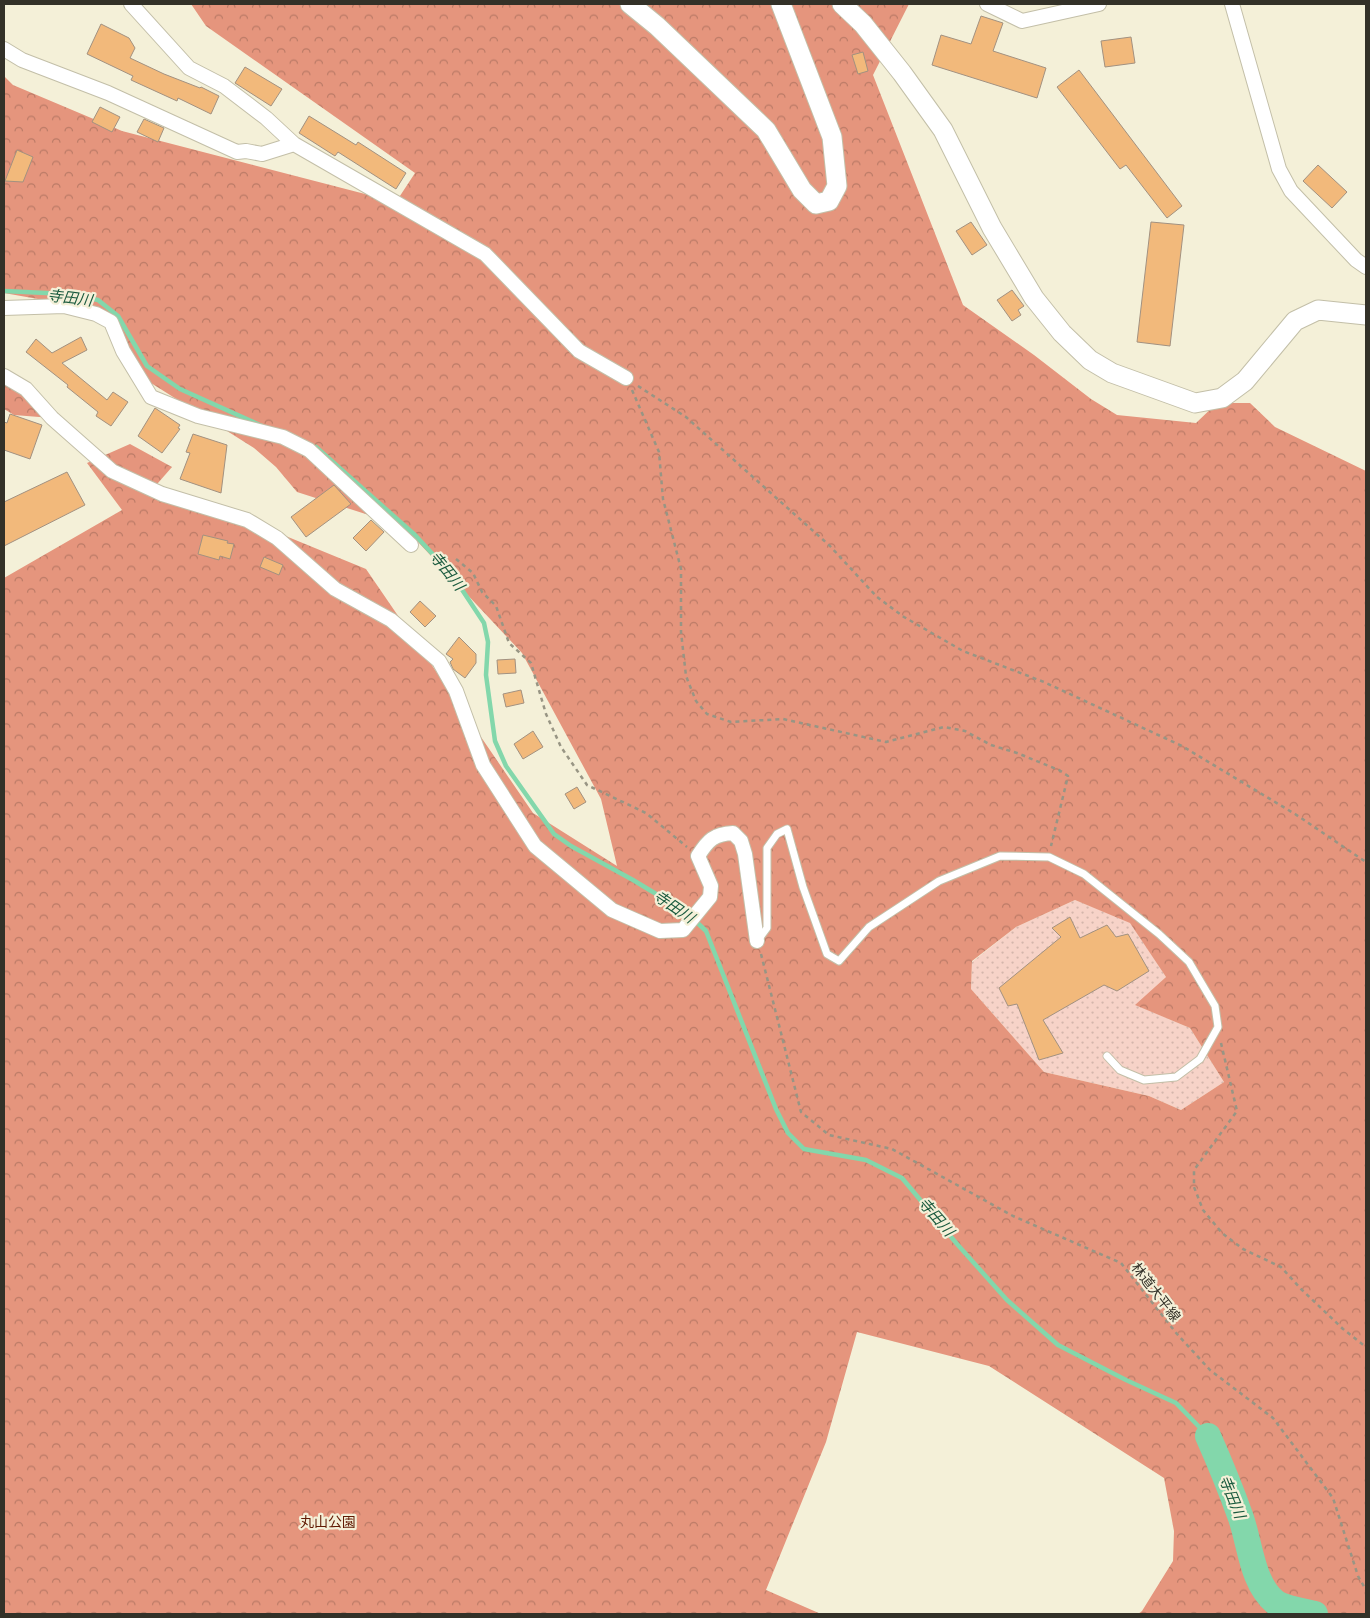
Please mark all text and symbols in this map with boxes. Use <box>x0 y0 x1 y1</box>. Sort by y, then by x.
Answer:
water label: 寺田川 <box>47 285 96 309</box>
water label: 寺田川 <box>427 547 470 595</box>
water label: 寺田川 <box>651 886 700 927</box>
water label: 寺田川 <box>915 1193 960 1241</box>
street label: 林道大平線 <box>1128 1259 1185 1325</box>
water label: 寺田川 <box>1216 1472 1250 1523</box>
park label: 丸山公園 <box>300 1513 356 1530</box>

